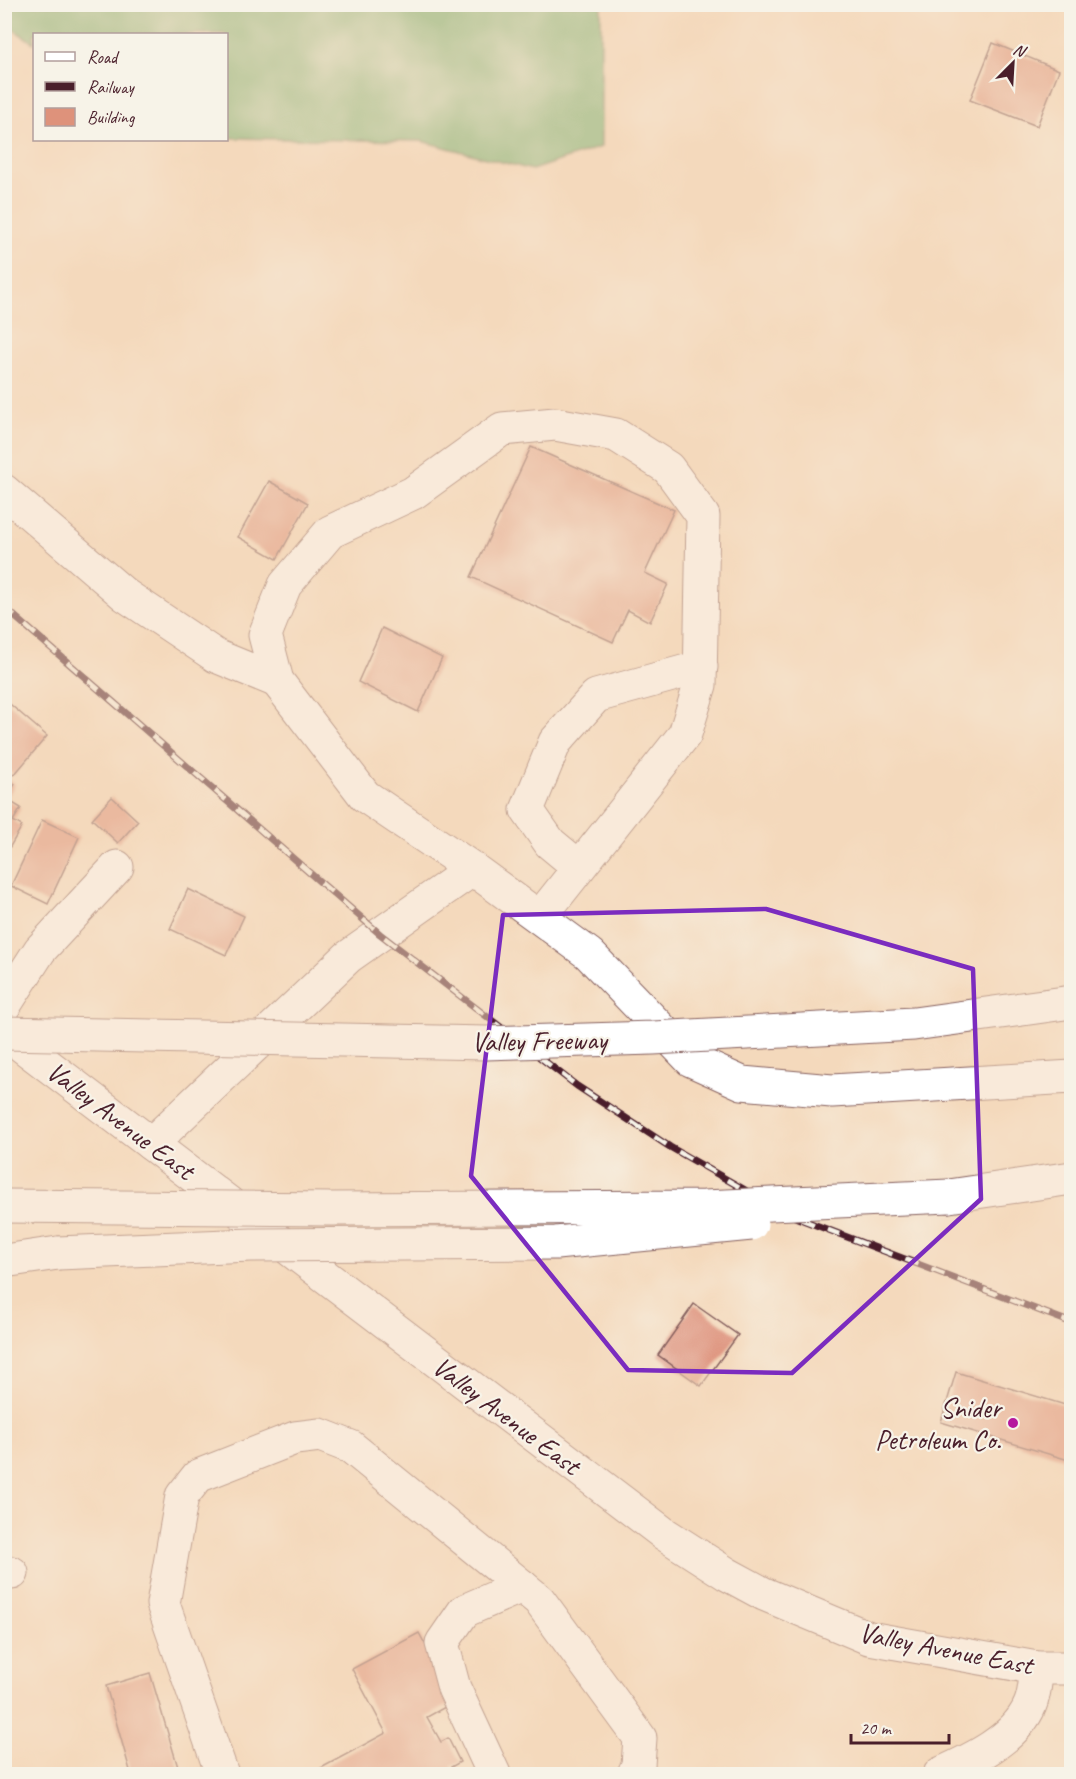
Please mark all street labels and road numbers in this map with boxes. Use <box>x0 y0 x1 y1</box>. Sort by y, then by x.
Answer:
street label: Valley Freeway <box>471 1022 609 1059</box>
street label: Valley Avenue East <box>40 1054 204 1189</box>
street label: Valley Avenue East <box>426 1349 590 1484</box>
street label: Valley Avenue East <box>856 1615 1038 1683</box>

